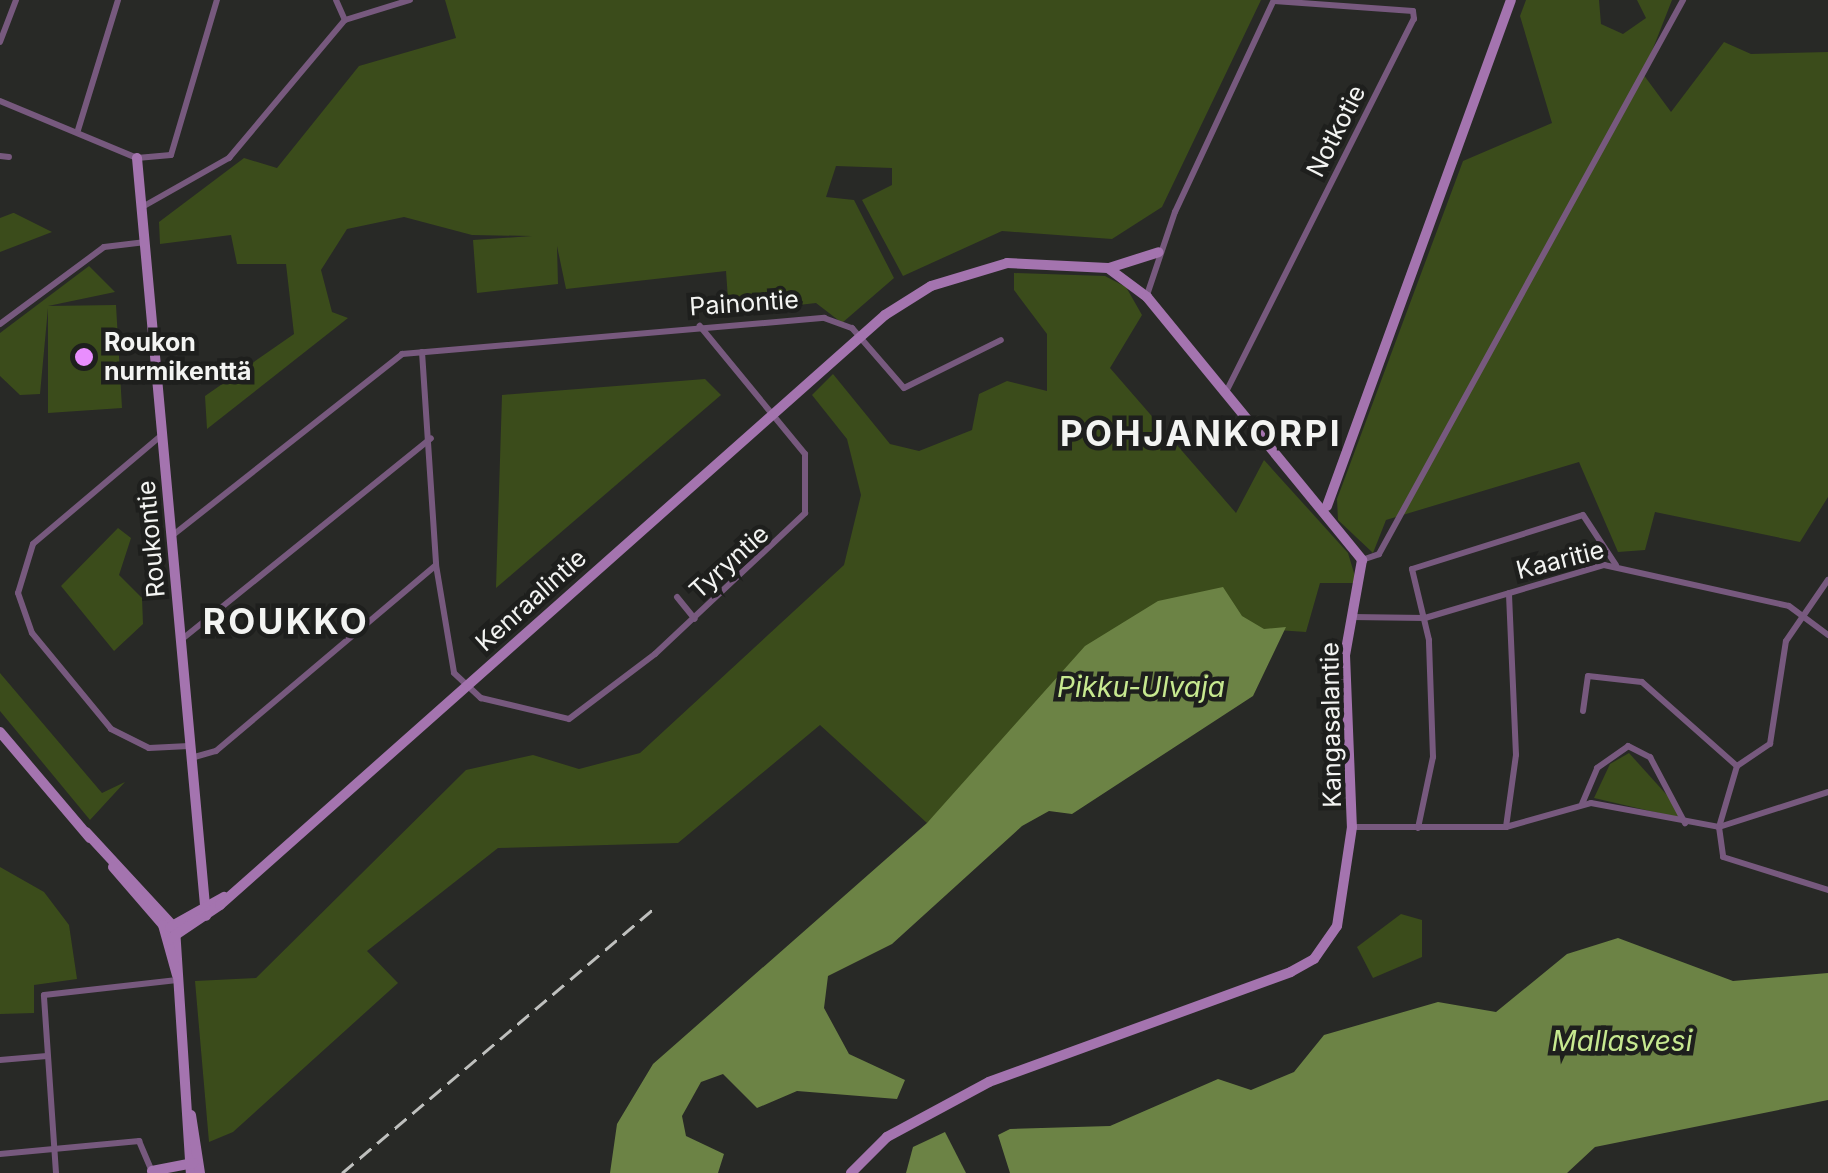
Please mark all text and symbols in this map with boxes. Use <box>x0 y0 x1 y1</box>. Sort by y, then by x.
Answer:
street label: Notkotie <box>1300 80 1372 182</box>
street label: Painontie <box>688 284 800 322</box>
place label: Roukon nurmikenttä <box>104 328 252 387</box>
marker: Roukon nurmikenttä <box>73 346 95 368</box>
district label: POHJANKORPI <box>1060 412 1342 454</box>
street label: Roukontie <box>131 479 171 599</box>
street label: Tyryntie <box>683 519 775 605</box>
street label: Kaaritie <box>1513 535 1607 585</box>
street label: Kenraalintie <box>470 543 592 657</box>
district label: ROUKKO <box>203 600 369 642</box>
street label: Kangasalantie <box>1315 642 1347 808</box>
water label: Pikku-Ulvaja <box>1057 670 1225 704</box>
water label: Mallasvesi <box>1552 1024 1692 1058</box>

